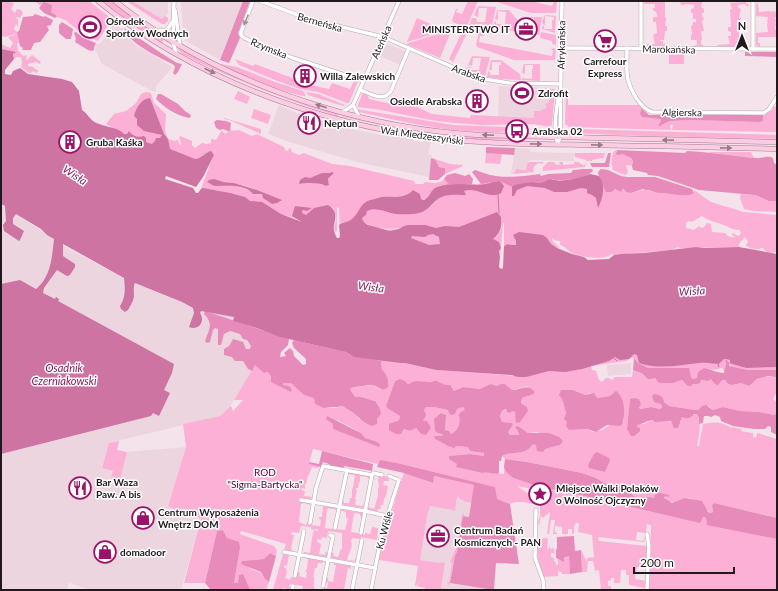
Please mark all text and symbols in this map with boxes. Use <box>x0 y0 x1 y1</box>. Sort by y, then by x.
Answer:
street label: Berneńska <box>296 10 344 34</box>
sports icon: Ośrodek Sportów Wodnych <box>77 14 103 40</box>
one-way arrow <box>242 14 248 26</box>
place label: Ośrodek Sportów Wodnych <box>106 15 189 39</box>
office icon: MINISTERSTWO IT <box>513 16 539 42</box>
north arrow <box>722 16 762 56</box>
text: N <box>738 19 746 32</box>
street label: Afrykańska <box>555 20 567 70</box>
street label: Ateńska <box>368 23 394 61</box>
place label: MINISTERSTWO IT <box>422 23 510 35</box>
supermarket icon: Carrefour Express <box>592 28 618 54</box>
street label: Rzymska <box>249 35 289 61</box>
street label: Marokańska <box>642 43 696 55</box>
place label: Carrefour Express <box>584 55 627 79</box>
street label: Arabska <box>450 61 488 85</box>
building icon: Willa Zalewskich <box>292 63 318 89</box>
one-way arrow <box>205 68 216 74</box>
place label: Willa Zalewskich <box>320 70 395 82</box>
sports icon: Zdrofit <box>509 80 535 106</box>
place label: Zdrofit <box>538 87 569 99</box>
building icon: Osiedle Arabska <box>464 88 490 114</box>
place label: Osiedle Arabska <box>390 95 462 107</box>
one-way arrow <box>315 103 327 109</box>
street label: Algierska <box>662 106 702 118</box>
restaurant icon: Neptun <box>296 110 322 136</box>
place label: Neptun <box>324 117 358 129</box>
bus stop icon: Arabska 02 <box>504 118 530 144</box>
street label: Wał Miedzeszyński <box>380 123 464 147</box>
place label: Arabska 02 <box>531 125 582 137</box>
building icon: Gruba Kaśka <box>57 129 83 155</box>
one-way arrow <box>481 132 494 138</box>
place label: Gruba Kaśka <box>86 136 142 148</box>
one-way arrow <box>661 137 674 143</box>
one-way arrow <box>530 141 543 147</box>
one-way arrow <box>591 142 604 148</box>
one-way arrow <box>720 145 733 151</box>
water label: Wisła <box>61 162 90 187</box>
water label: Wisła <box>357 278 385 295</box>
water label: Wisła <box>679 283 706 298</box>
water label: Osadnik Czerniakowski <box>31 361 97 387</box>
park label: ROD "Sigma-Bartycka" <box>227 466 303 490</box>
restaurant icon: Bar Waza Paw. A bis <box>67 475 93 501</box>
place label: Bar Waza Paw. A bis <box>96 476 142 500</box>
place icon: Miejsce Walki Polaków o Wolność Ojczyzny <box>527 481 553 507</box>
place label: Miejsce Walki Polaków o Wolność Ojczyzny <box>556 482 658 506</box>
shop icon: Centrum Wyposażenia Wnętrz DOM <box>130 505 156 531</box>
place label: Centrum Wyposażenia Wnętrz DOM <box>158 506 259 530</box>
street label: Ku Wiśle <box>373 510 395 550</box>
office icon: Centrum Badań Kosmicznych - PAN <box>425 523 451 549</box>
place label: Centrum Badań Kosmicznych - PAN <box>454 524 541 548</box>
shop icon: domadoor <box>92 539 118 565</box>
place label: domadoor <box>120 546 166 558</box>
scale bar <box>634 549 734 575</box>
text: 200 m <box>640 555 674 570</box>

